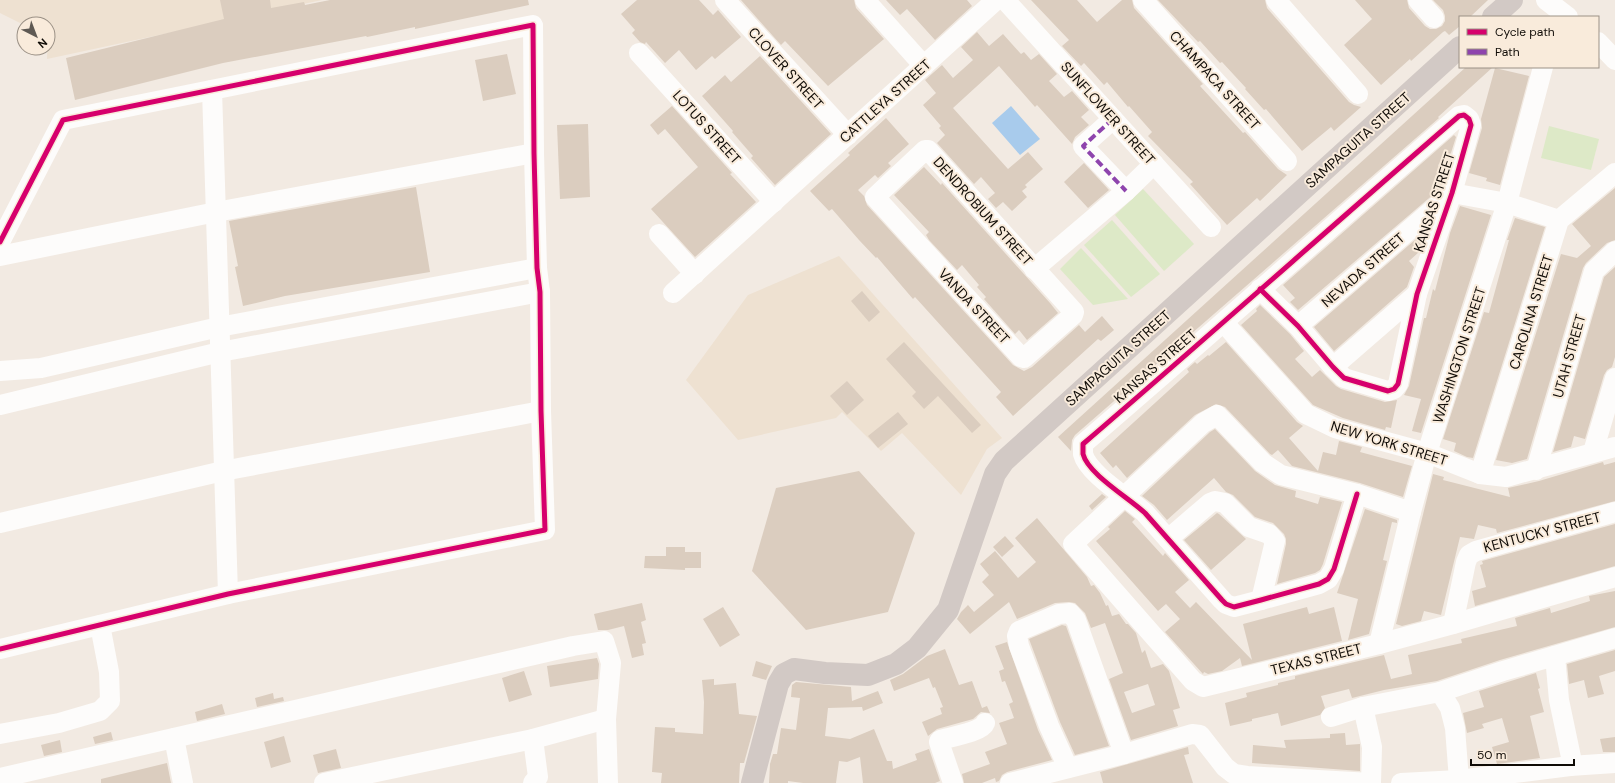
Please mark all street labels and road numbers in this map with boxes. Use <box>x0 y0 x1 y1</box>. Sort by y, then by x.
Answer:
street label: CLOVER STREET <box>745 23 828 113</box>
street label: CHAMPACA STREET <box>1166 27 1264 133</box>
street label: CATTLEYA STREET <box>836 55 935 147</box>
street label: SUNFLOWER STREET <box>1057 58 1159 168</box>
street label: LOTUS STREET <box>669 86 745 168</box>
street label: SAMPAGUITA STREET <box>1302 88 1414 192</box>
street label: KANSAS STREET <box>1409 150 1459 254</box>
street label: DENDROBIUM STREET <box>929 153 1037 269</box>
street label: NEVADA STREET <box>1318 229 1408 311</box>
street label: CAROLINA STREET <box>1505 252 1557 372</box>
street label: VANDA STREET <box>934 265 1014 348</box>
street label: WASHINGTON STREET <box>1428 284 1490 425</box>
street label: SAMPAGUITA STREET <box>1062 306 1174 410</box>
street label: UTAH STREET <box>1548 312 1590 400</box>
street label: KANSAS STREET <box>1110 325 1200 407</box>
street label: NEW YORK STREET <box>1328 417 1450 469</box>
street label: KENTUCKY STREET <box>1481 508 1603 556</box>
street label: TEXAS STREET <box>1269 639 1363 679</box>

